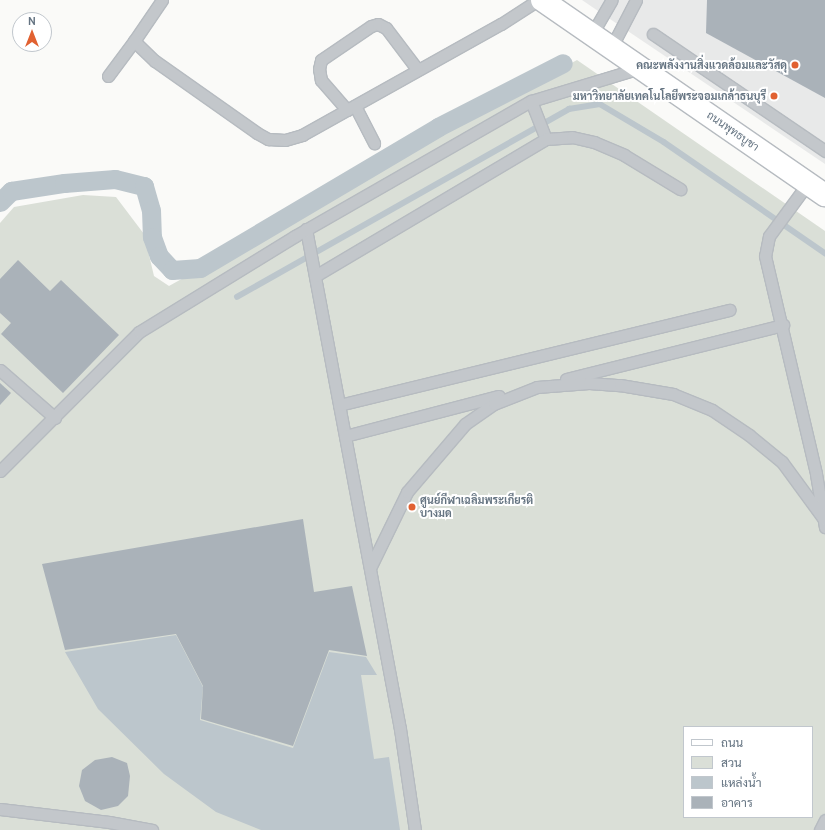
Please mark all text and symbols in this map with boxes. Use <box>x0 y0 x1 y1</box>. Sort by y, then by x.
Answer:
north arrow <box>12 12 52 52</box>
text: N <box>28 14 36 28</box>
place label: คณะพลังงานสิ่งแวดล้อมและวัสดุ <box>636 58 787 72</box>
marker: คณะพลังงานสิ่งแวดล้อมและวัสดุ <box>790 60 800 70</box>
place label: มหาวิทยาลัยเทคโนโลยีพระจอมเกล้าธนบุรี <box>573 89 766 103</box>
marker: มหาวิทยาลัยเทคโนโลยีพระจอมเกล้าธนบุรี <box>769 91 779 101</box>
street label: ถนนพุทธบูชา <box>704 108 762 154</box>
place label: ศูนย์กีฬาเฉลิมพระเกียรติ บางมด <box>420 494 533 520</box>
marker: ศูนย์กีฬาเฉลิมพระเกียรติ บางมด <box>407 502 417 512</box>
legend <box>683 726 813 818</box>
text: ถนน <box>721 735 743 750</box>
text: สวน <box>721 755 742 770</box>
text: แหล่งน้ำ <box>721 775 761 790</box>
text: อาคาร <box>721 795 753 810</box>

